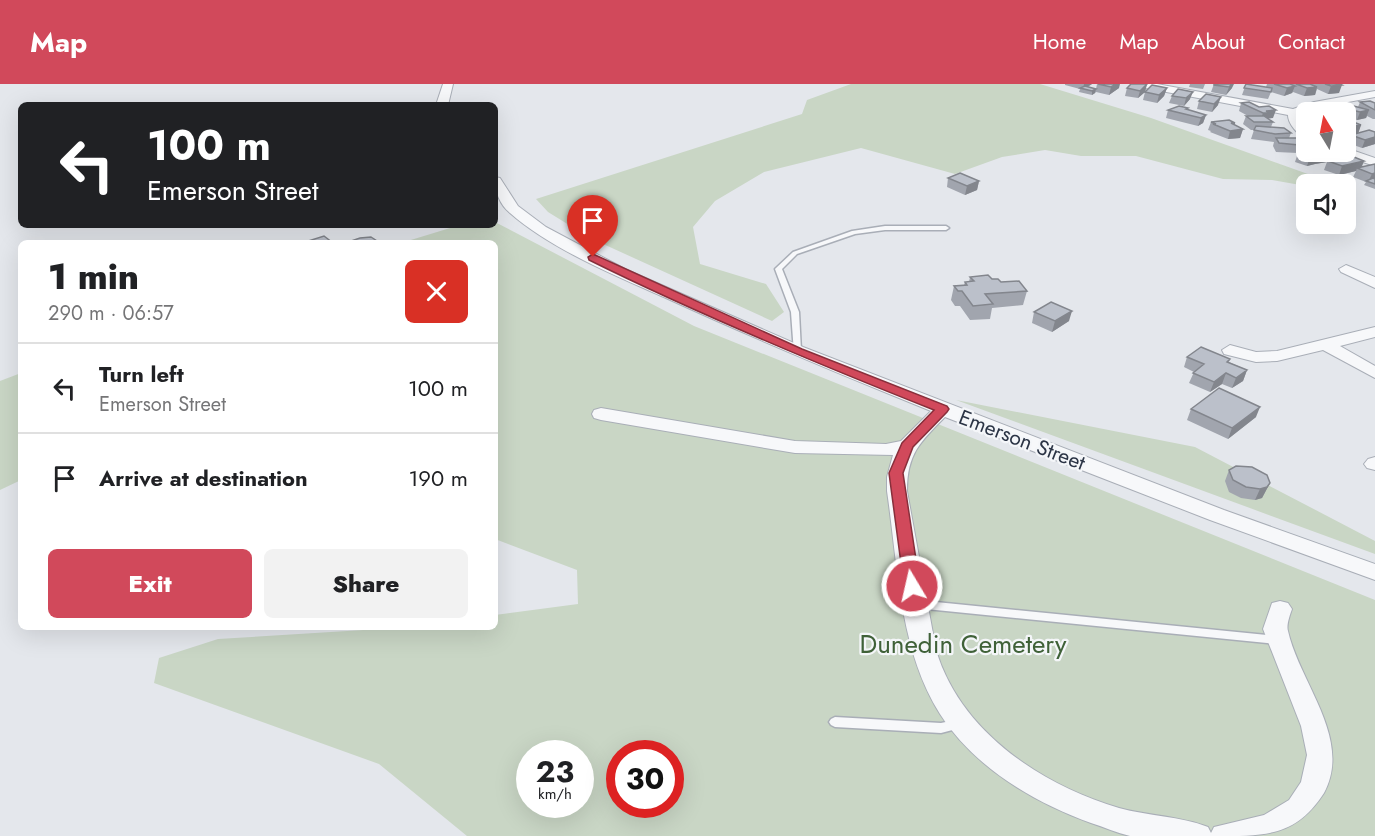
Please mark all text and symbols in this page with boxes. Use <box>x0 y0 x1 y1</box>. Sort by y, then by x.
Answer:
text: Map <box>30 22 87 63</box>
text: Home <box>1033 27 1086 57</box>
text: Map <box>1119 27 1159 57</box>
text: About <box>1192 27 1245 57</box>
text: Contact <box>1278 27 1345 57</box>
north arrow <box>1296 102 1356 162</box>
map controls <box>1296 102 1356 234</box>
text: 100 m <box>147 115 271 176</box>
icon: left <box>48 126 126 204</box>
text: Emerson Street <box>147 171 318 210</box>
button: sound <box>1296 174 1356 234</box>
pin <box>567 195 618 257</box>
icon: arrive <box>576 204 609 237</box>
text: 1 min <box>48 250 139 302</box>
button: close <box>405 260 468 323</box>
text: 290 m · 06:57 <box>48 299 174 328</box>
text: Turn left <box>99 358 184 390</box>
icon: left <box>48 372 81 405</box>
text: 100 m <box>408 372 468 404</box>
text: Emerson Street <box>99 390 226 419</box>
street label: Emerson Street <box>954 402 1090 478</box>
icon: arrive <box>48 462 81 495</box>
text: Arrive at destination <box>99 462 308 494</box>
text: 190 m <box>408 462 468 494</box>
button: Exit <box>48 549 252 618</box>
button: Share <box>264 549 468 618</box>
position arrow <box>880 554 944 618</box>
park label: Dunedin Cemetery <box>859 625 1067 663</box>
speed limit sign: 30 <box>606 740 684 818</box>
text: 23 <box>536 750 574 793</box>
text: km/h <box>538 783 572 805</box>

